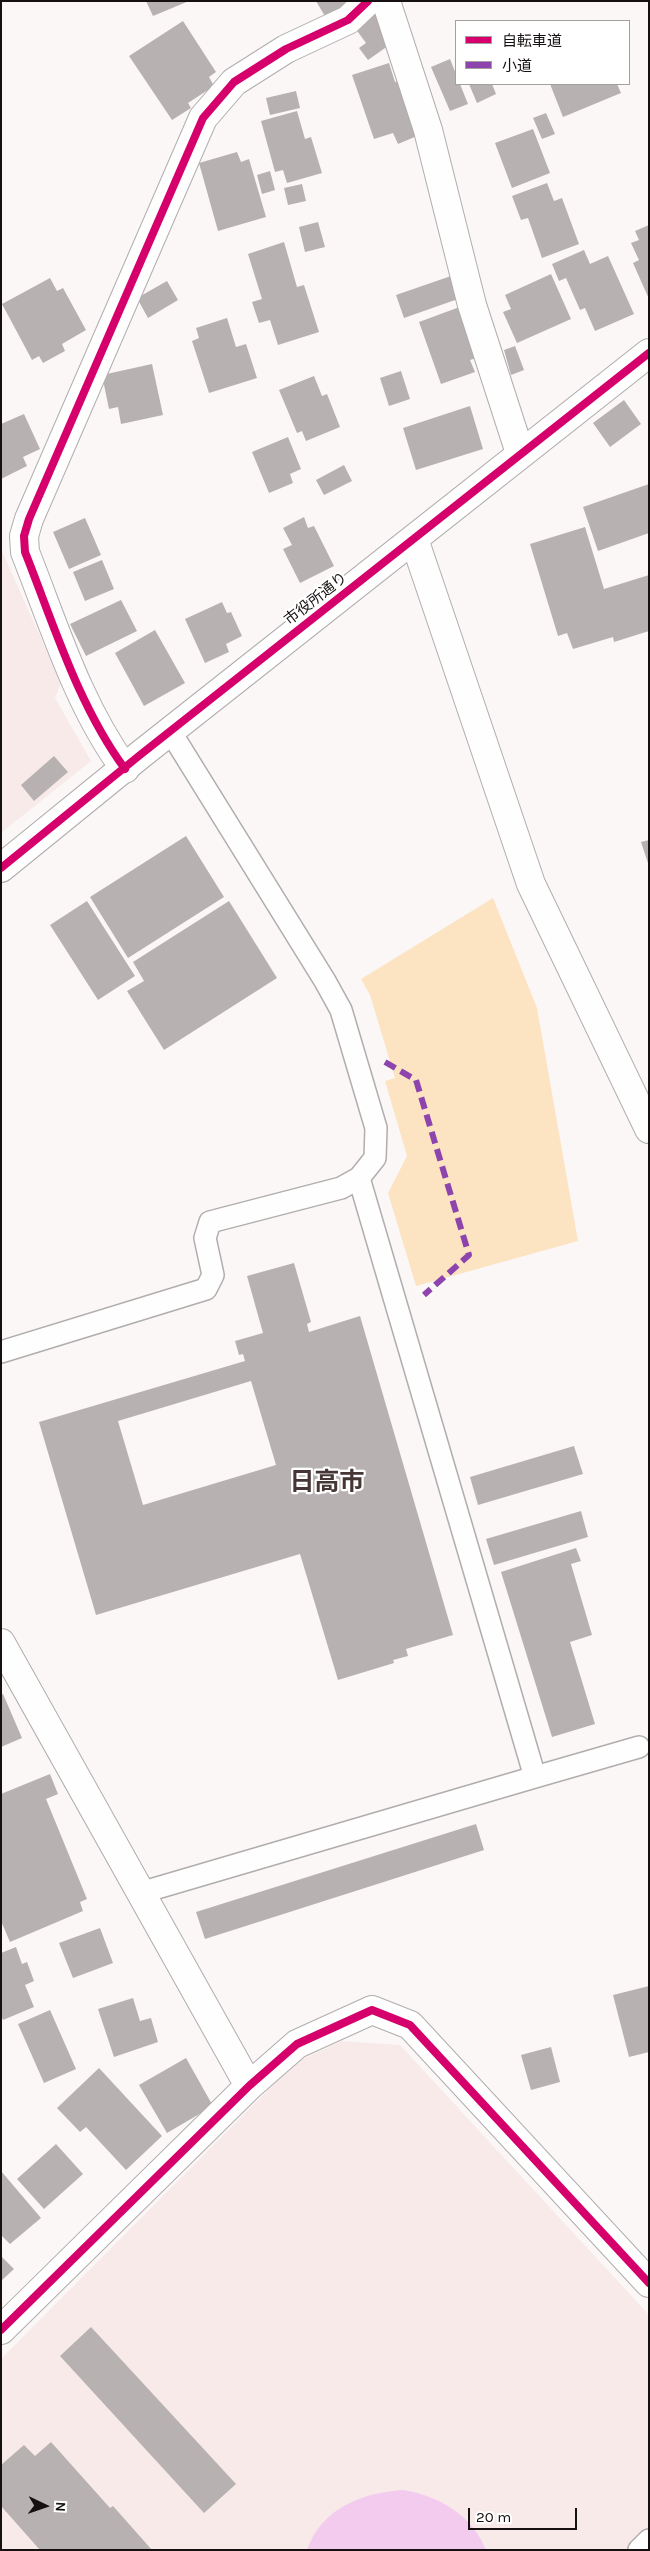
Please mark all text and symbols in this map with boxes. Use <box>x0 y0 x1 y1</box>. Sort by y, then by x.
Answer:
legend <box>455 20 630 85</box>
text: 自転車道 <box>502 32 562 50</box>
text: 小道 <box>502 57 532 75</box>
street label: 市役所通り <box>281 569 351 629</box>
district label: 日高市 <box>290 1468 364 1498</box>
north arrow <box>20 2481 70 2531</box>
scale bar <box>470 2498 579 2530</box>
text: N <box>52 2501 69 2512</box>
text: 20 m <box>476 2508 511 2526</box>

